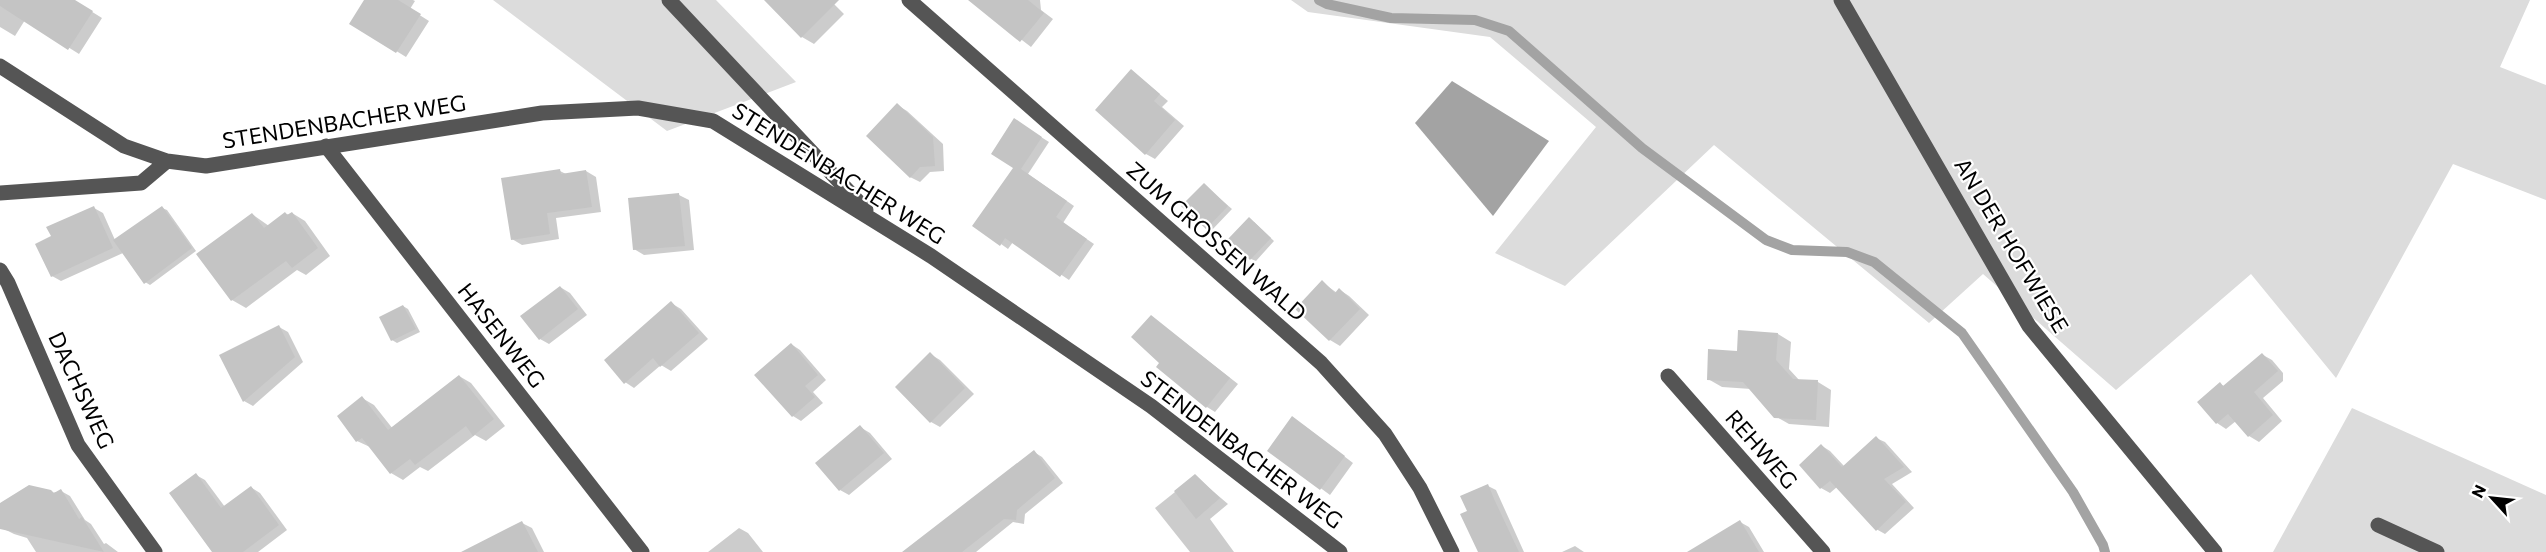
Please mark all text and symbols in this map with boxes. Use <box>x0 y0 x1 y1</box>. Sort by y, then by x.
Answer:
street label: STENDENBACHER WEG <box>220 88 468 154</box>
street label: STENDENBACHER WEG <box>728 96 950 250</box>
street label: AN DER HOFWIESE <box>1949 153 2075 337</box>
street label: ZUM GROSSEN WALD <box>1122 156 1312 326</box>
street label: HASENWEG <box>453 277 551 393</box>
street label: DACHSWEG <box>43 327 121 453</box>
street label: STENDENBACHER WEG <box>1136 364 1348 534</box>
street label: REHWEG <box>1720 404 1804 494</box>
north arrow <box>2462 468 2522 528</box>
text: N <box>2467 481 2489 501</box>

